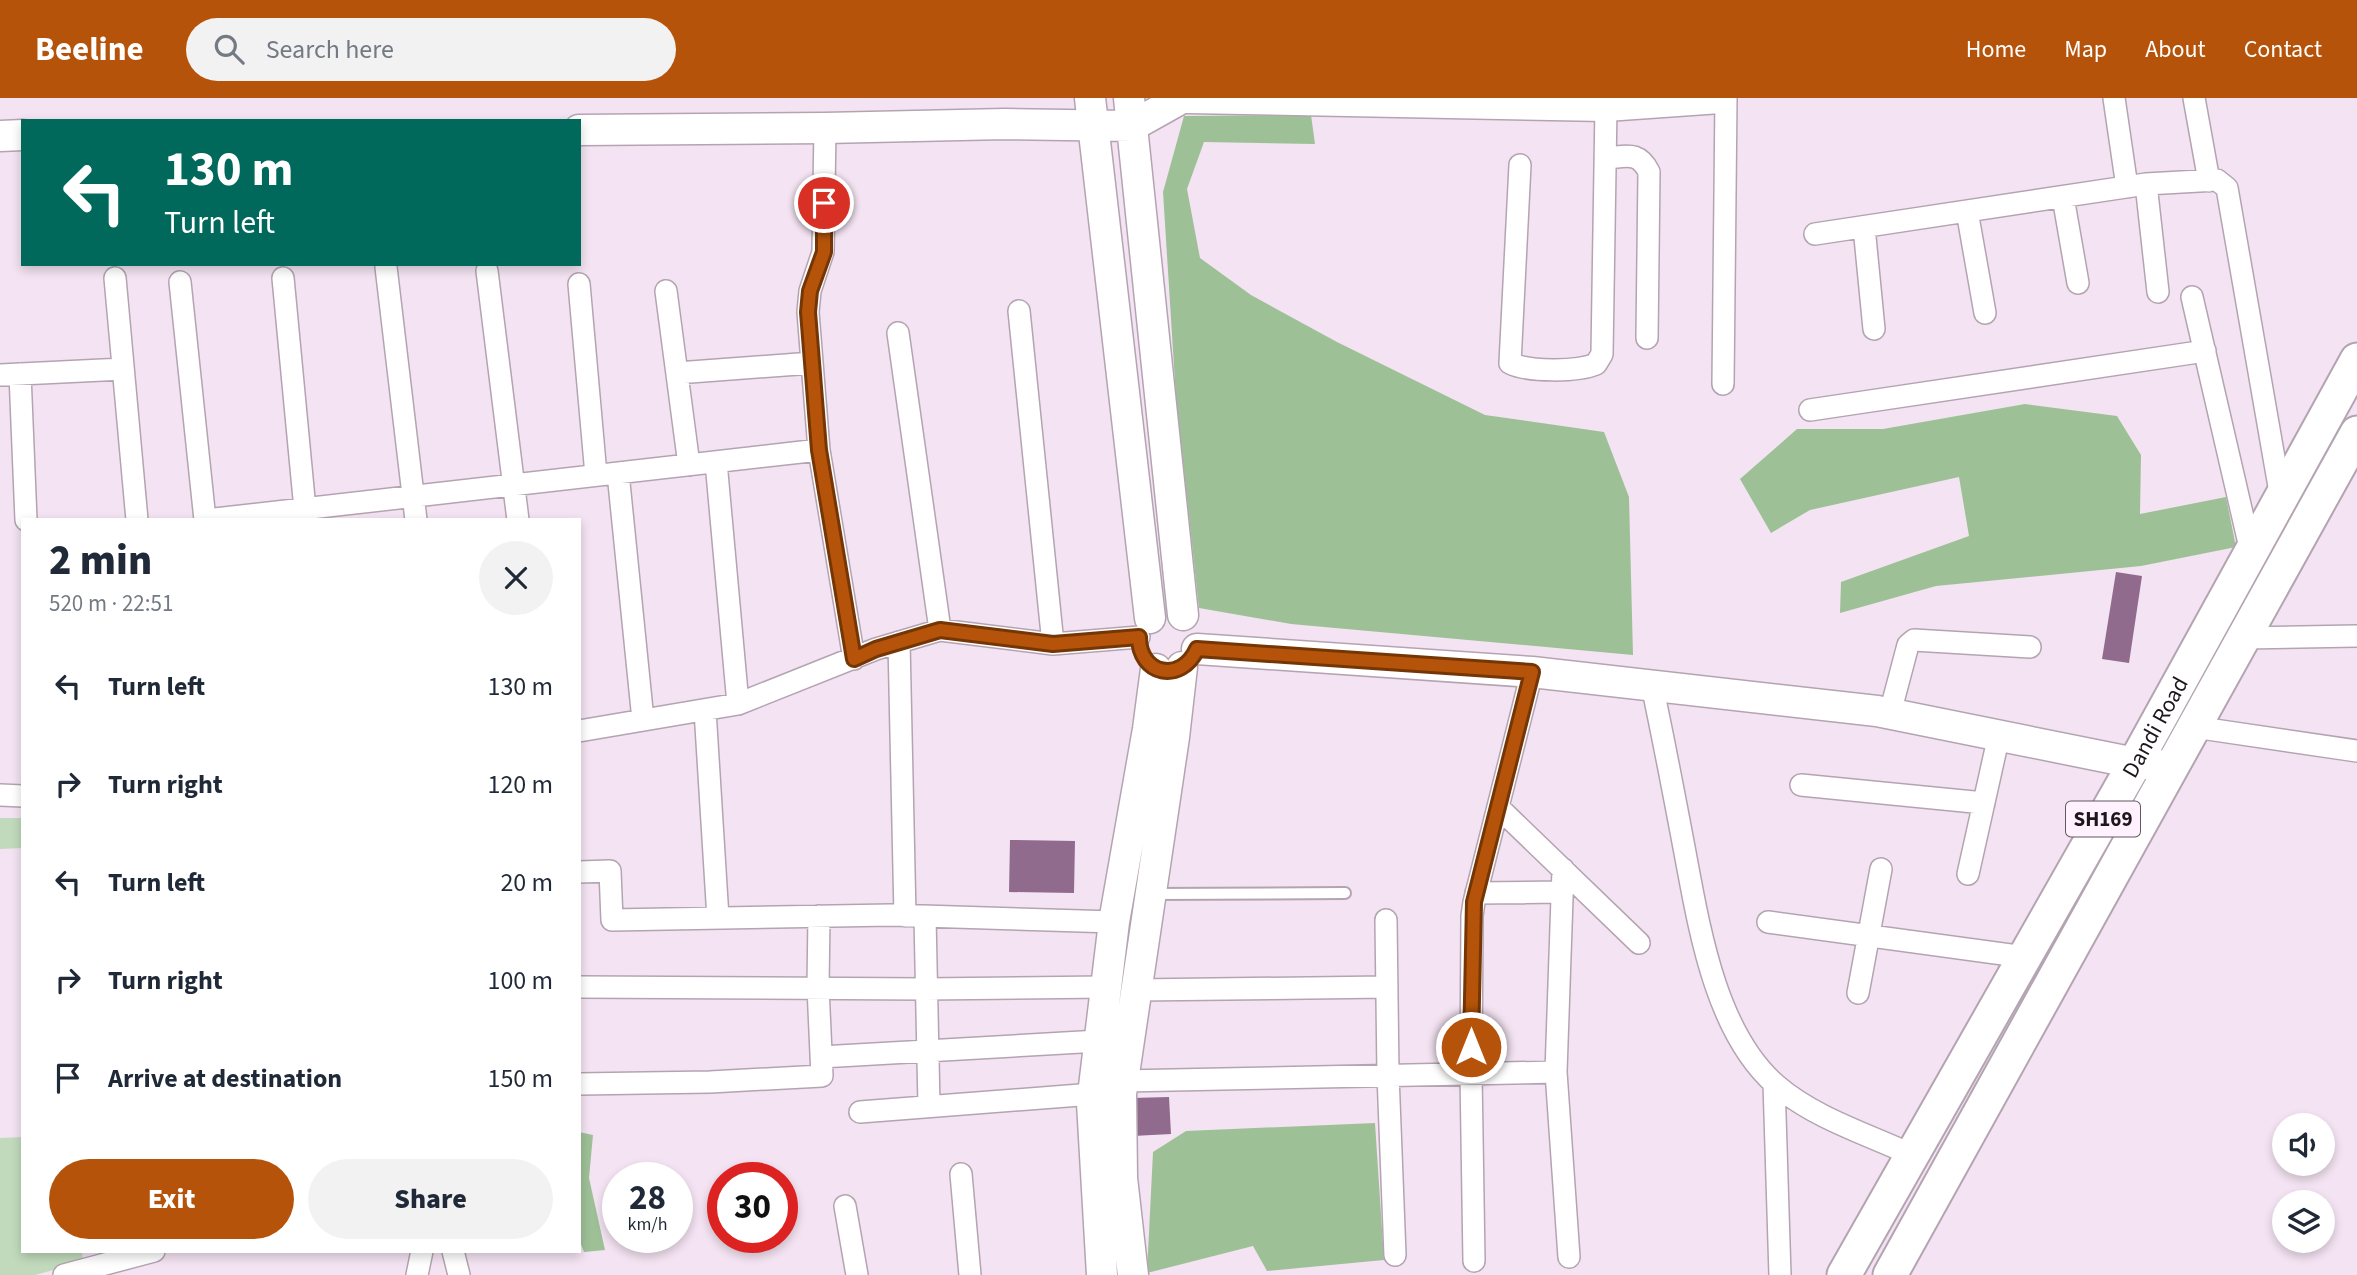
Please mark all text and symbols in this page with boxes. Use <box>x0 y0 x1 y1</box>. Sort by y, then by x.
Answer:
search box <box>186 18 676 81</box>
text: Beeline <box>35 26 144 73</box>
icon: search <box>210 30 248 68</box>
text: Search here <box>266 31 394 68</box>
text: Home <box>1966 32 2026 67</box>
text: Map <box>2064 32 2107 67</box>
text: About <box>2145 32 2206 67</box>
text: Contact <box>2244 32 2322 67</box>
text: 130 m <box>164 135 293 205</box>
icon: left <box>49 147 140 238</box>
pin <box>794 173 854 233</box>
icon: arrive <box>805 184 843 222</box>
text: Turn left <box>164 200 275 246</box>
text: 2 min <box>49 531 152 591</box>
button: close <box>479 541 553 615</box>
text: 520 m · 22:51 <box>49 587 173 620</box>
icon: left <box>49 667 87 705</box>
text: Turn left <box>108 668 205 705</box>
text: 130 m <box>487 668 553 705</box>
street label: Dandi Road <box>2114 671 2196 784</box>
icon: right <box>49 765 87 803</box>
text: Turn right <box>108 766 223 803</box>
text: 120 m <box>487 766 553 803</box>
road number: SH169 <box>2066 802 2140 836</box>
icon: left <box>49 863 87 901</box>
text: Turn left <box>108 864 205 901</box>
text: 20 m <box>500 864 553 901</box>
icon: right <box>49 961 87 999</box>
text: Turn right <box>108 962 223 999</box>
text: 100 m <box>487 962 553 999</box>
position arrow <box>1434 1010 1508 1084</box>
icon: arrive <box>49 1059 87 1097</box>
text: Arrive at destination <box>108 1060 342 1097</box>
text: 150 m <box>487 1060 553 1097</box>
map controls <box>2272 1113 2335 1253</box>
button: sound <box>2272 1113 2335 1176</box>
button: Exit <box>49 1159 294 1239</box>
button: Share <box>308 1159 553 1239</box>
speed limit sign: 30 <box>707 1162 798 1253</box>
text: 28 <box>629 1173 666 1223</box>
button: layers <box>2272 1190 2335 1253</box>
text: km/h <box>628 1212 667 1237</box>

